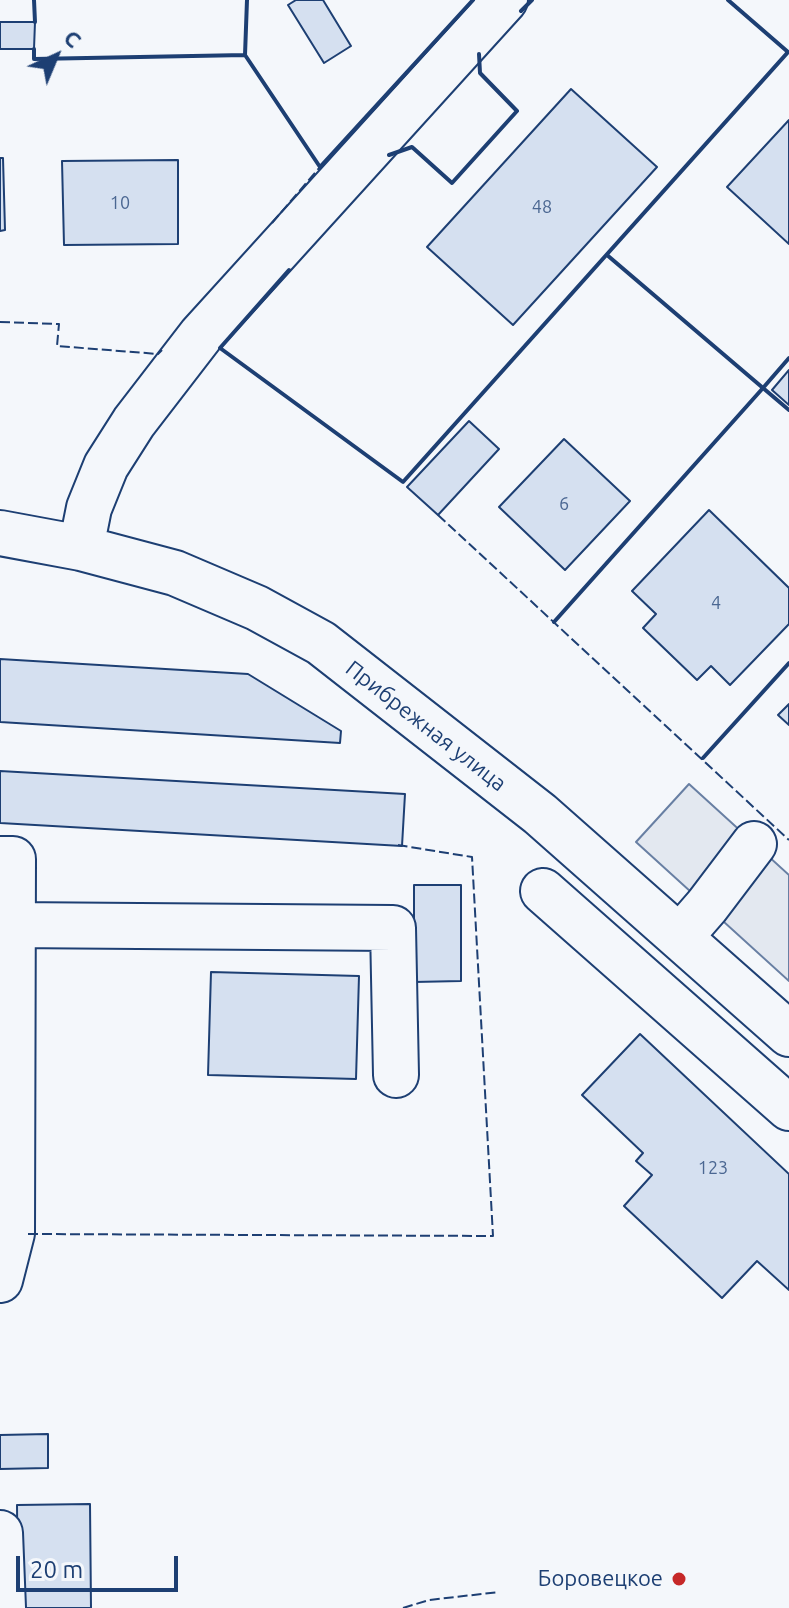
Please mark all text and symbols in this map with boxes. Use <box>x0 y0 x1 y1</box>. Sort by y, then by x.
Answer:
north arrow <box>16 16 96 96</box>
text: С <box>59 25 87 52</box>
house number: 10 <box>110 192 130 214</box>
house number: 48 <box>532 196 552 218</box>
house number: 6 <box>559 493 569 515</box>
house number: 4 <box>711 592 721 614</box>
street label: Прибрежная улица <box>340 655 512 797</box>
house number: 123 <box>698 1157 728 1179</box>
scale bar <box>20 1540 182 1590</box>
text: 20 m <box>30 1556 83 1583</box>
place label: Боровецкое <box>538 1566 663 1592</box>
marker: Боровецкое <box>670 1570 688 1588</box>

